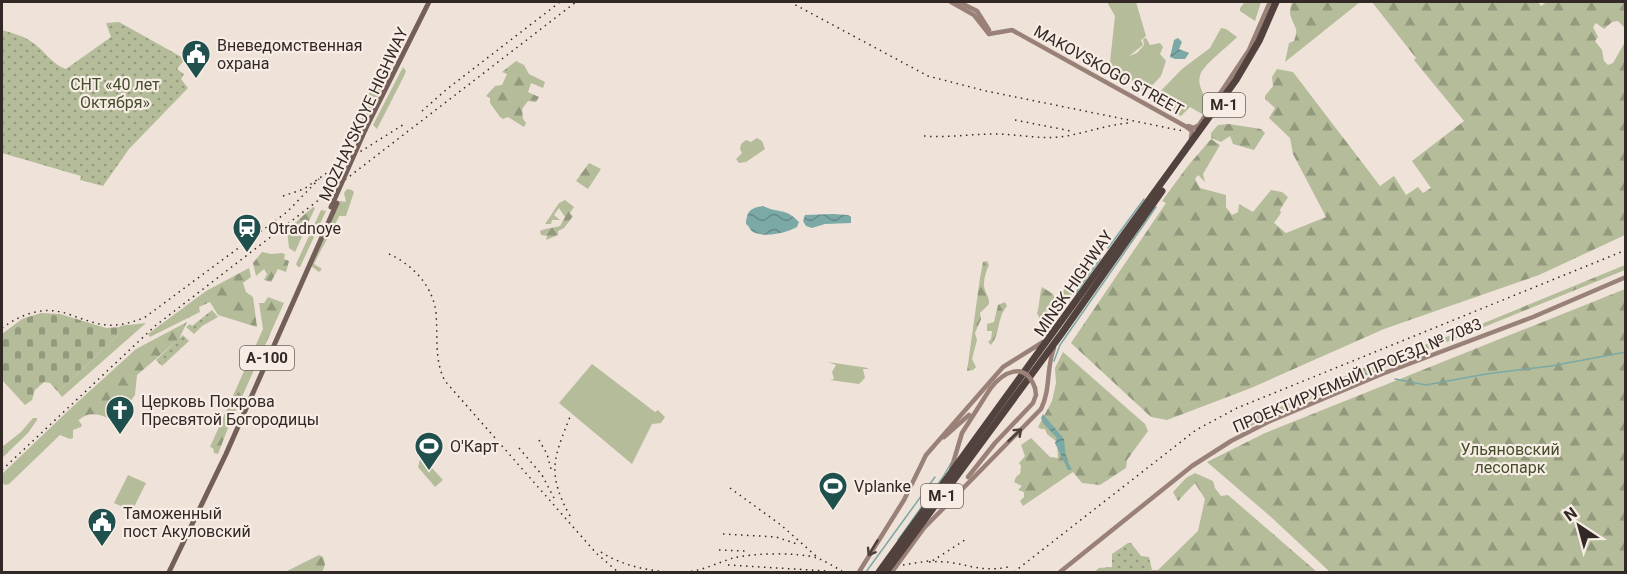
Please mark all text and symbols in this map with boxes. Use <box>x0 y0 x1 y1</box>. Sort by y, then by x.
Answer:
street label: MAKOVSKOGO STREET <box>1031 21 1187 120</box>
street label: MOZHAYSKOYE HIGHWAY <box>315 24 412 204</box>
place label: Вневедомственная охрана <box>217 36 363 73</box>
public building icon: Вневедомственная охрана <box>180 38 212 80</box>
park label: СНТ «40 лет Октября» <box>70 75 160 112</box>
road number: М-1 <box>1203 93 1245 117</box>
station icon: Otradnoye <box>231 212 263 254</box>
place label: Otradnoye <box>268 219 341 238</box>
street label: MINSK HIGHWAY <box>1030 227 1117 340</box>
street label: ПРОЕКТИРУЕМЫЙ ПРОЕЗД № 7083 <box>1230 314 1485 437</box>
road number: А-100 <box>240 346 294 370</box>
place label: Церковь Покрова Пресвятой Богородицы <box>141 392 319 429</box>
church icon: Церковь Покрова Пресвятой Богородицы <box>104 394 136 436</box>
one-way arrow <box>1007 428 1022 442</box>
sports icon: О'Карт <box>413 430 445 472</box>
place label: О'Карт <box>450 437 499 456</box>
park label: Ульяновский лесопарк <box>1460 440 1560 477</box>
sports icon: Vplanke <box>817 470 849 512</box>
place label: Vplanke <box>854 477 911 496</box>
road number: М-1 <box>921 484 963 508</box>
north arrow <box>1549 496 1609 556</box>
text: N <box>1560 503 1581 525</box>
place label: Таможенный пост Акуловский <box>123 504 251 541</box>
public building icon: Таможенный пост Акуловский <box>86 506 118 548</box>
one-way arrow <box>867 539 879 556</box>

